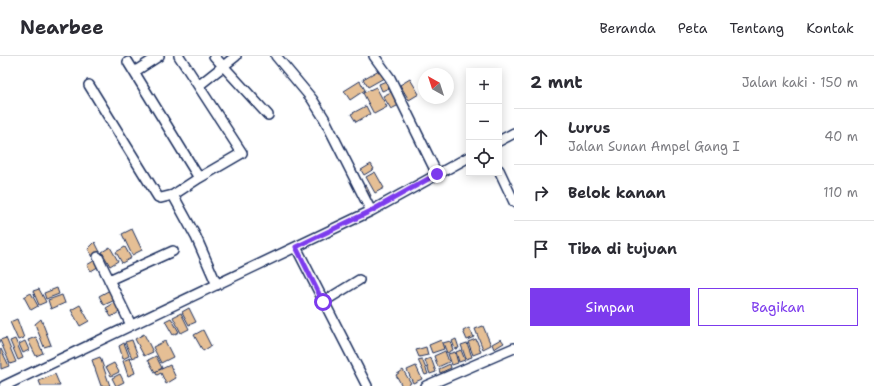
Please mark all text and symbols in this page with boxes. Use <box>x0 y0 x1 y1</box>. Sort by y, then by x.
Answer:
text: Nearbee <box>20 15 104 40</box>
text: Beranda <box>599 19 656 37</box>
text: Peta <box>678 19 708 37</box>
text: Tentang <box>730 19 784 37</box>
text: Kontak <box>806 19 854 37</box>
north arrow <box>418 68 454 104</box>
map controls <box>466 68 502 176</box>
button: + <box>466 68 502 104</box>
text: 2 mnt <box>530 71 583 93</box>
text: Jalan kaki · 150 m <box>742 74 858 91</box>
button: − <box>466 104 502 140</box>
text: Lurus <box>568 118 610 138</box>
icon: ahead <box>530 126 552 148</box>
text: 40 m <box>824 128 858 145</box>
text: Jalan Sunan Ampel Gang I <box>568 138 740 155</box>
button: locate <box>466 140 502 176</box>
route end <box>428 165 446 183</box>
icon: right <box>530 182 552 204</box>
text: Belok kanan <box>568 183 666 203</box>
text: 110 m <box>823 184 858 201</box>
icon: arrive <box>530 238 552 260</box>
text: Tiba di tujuan <box>568 239 677 259</box>
button: Simpan <box>530 288 690 326</box>
button: Bagikan <box>698 288 858 326</box>
route start <box>314 293 332 311</box>

